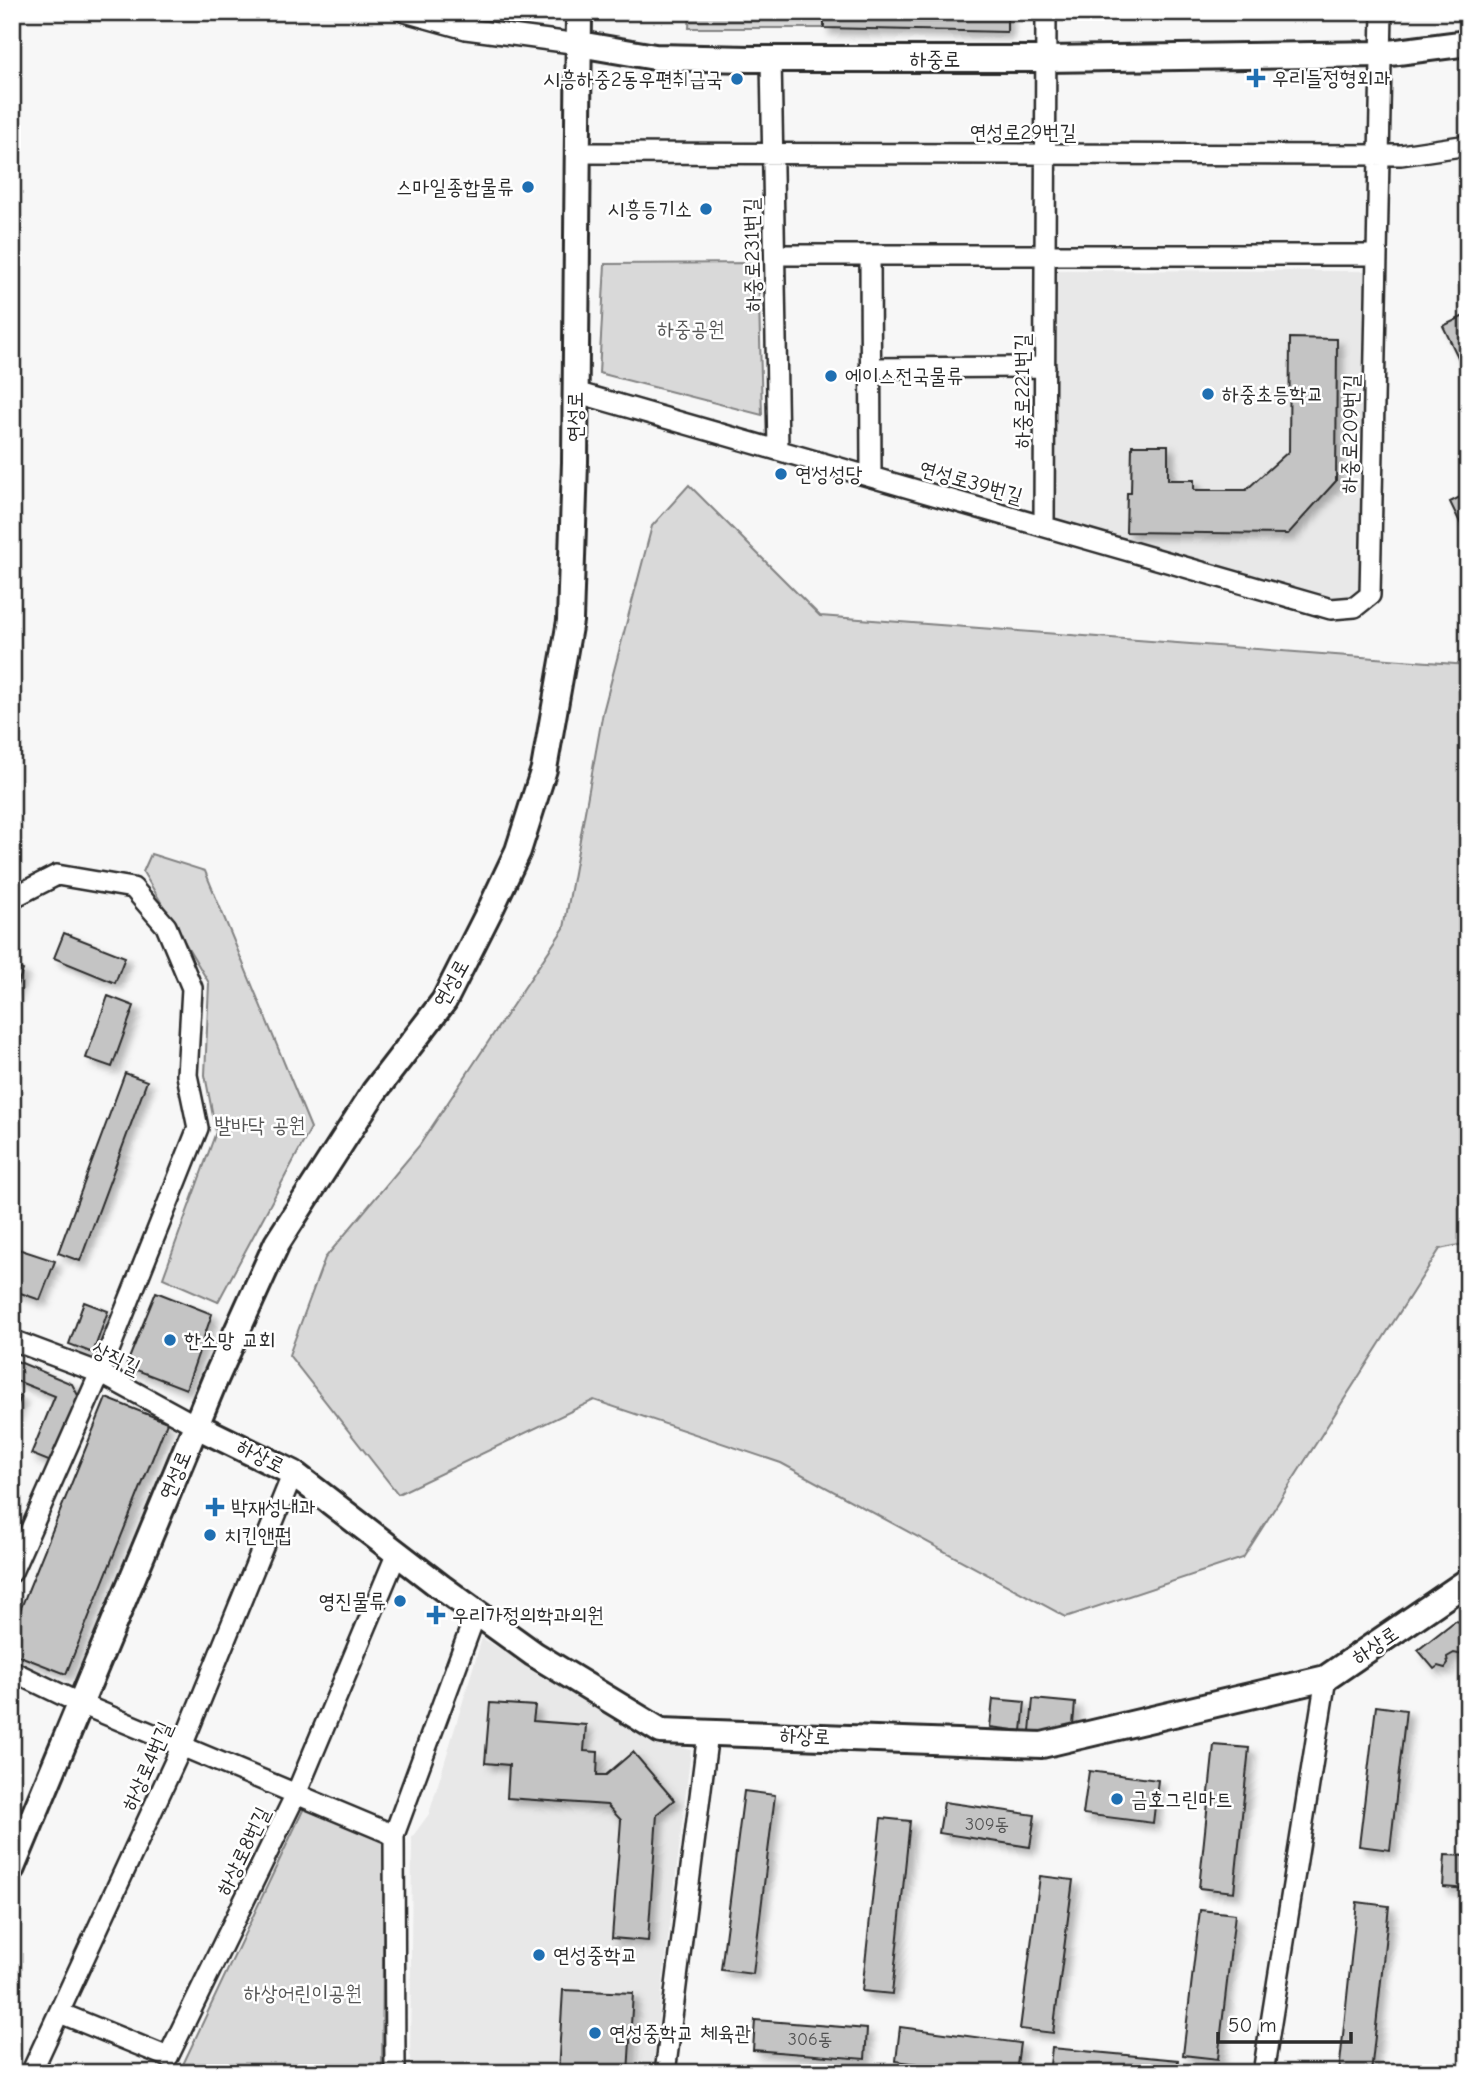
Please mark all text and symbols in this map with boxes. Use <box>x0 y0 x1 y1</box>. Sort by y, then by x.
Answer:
street label: 하중로 <box>910 47 960 71</box>
place label: 우리들정형외과 <box>1272 66 1390 90</box>
place label: 시흥하중2동우편취급국 <box>543 67 723 91</box>
marker: 우리들정형외과 <box>1246 68 1266 88</box>
marker: 시흥하중2동우편취급국 <box>729 71 745 87</box>
street label: 연성로29번길 <box>970 120 1076 144</box>
place label: 스마일종합물류 <box>396 175 514 199</box>
marker: 스마일종합물류 <box>520 179 536 195</box>
place label: 시흥등기소 <box>608 197 692 221</box>
street label: 하중로231번길 <box>739 197 765 312</box>
marker: 시흥등기소 <box>698 201 714 217</box>
park label: 하중공원 <box>657 317 725 341</box>
street label: 하중로221번길 <box>1010 334 1034 448</box>
place label: 에이스전국물류 <box>845 364 963 388</box>
marker: 에이스전국물류 <box>823 368 839 384</box>
street label: 하중로209번길 <box>1337 374 1363 494</box>
place label: 하중초등학교 <box>1222 382 1323 406</box>
marker: 하중초등학교 <box>1200 386 1216 402</box>
street label: 연성로 <box>563 392 587 442</box>
street label: 연성로39번길 <box>917 456 1025 508</box>
place label: 연성성당 <box>795 462 863 486</box>
marker: 연성성당 <box>773 466 789 482</box>
street label: 연성로 <box>428 955 474 1011</box>
park label: 발바닥 공원 <box>214 1113 306 1137</box>
place label: 한소망 교회 <box>184 1328 276 1352</box>
marker: 한소망 교회 <box>162 1332 178 1348</box>
street label: 상직길 <box>88 1336 144 1380</box>
street label: 하상로 <box>233 1434 289 1478</box>
street label: 연성로 <box>154 1447 196 1503</box>
place label: 박재성내과 <box>231 1495 316 1519</box>
marker: 박재성내과 <box>205 1497 225 1517</box>
place label: 치킨앤펍 <box>224 1523 292 1547</box>
marker: 치킨앤펍 <box>202 1527 218 1543</box>
place label: 영진물류 <box>318 1589 386 1613</box>
marker: 영진물류 <box>392 1593 408 1609</box>
place label: 우리가정의학과의원 <box>452 1603 604 1627</box>
marker: 우리가정의학과의원 <box>426 1605 446 1625</box>
street label: 하상로 <box>1347 1621 1403 1669</box>
street label: 하상로4번길 <box>117 1718 177 1814</box>
street label: 하상로 <box>779 1723 831 1749</box>
place label: 금호그린마트 <box>1131 1787 1232 1811</box>
marker: 금호그린마트 <box>1109 1791 1125 1807</box>
street label: 하상로8번길 <box>211 1803 275 1899</box>
house number: 309동 <box>965 1814 1009 1835</box>
place label: 연성중학교 <box>553 1943 638 1967</box>
marker: 연성중학교 <box>531 1947 547 1963</box>
park label: 하상어린이공원 <box>244 1981 362 2005</box>
scale bar <box>1218 2001 1350 2045</box>
text: 50 m <box>1228 2013 1277 2037</box>
place label: 연성중학교 체육관 <box>609 2021 751 2045</box>
marker: 연성중학교 체육관 <box>587 2025 603 2041</box>
house number: 306동 <box>788 2029 832 2050</box>

